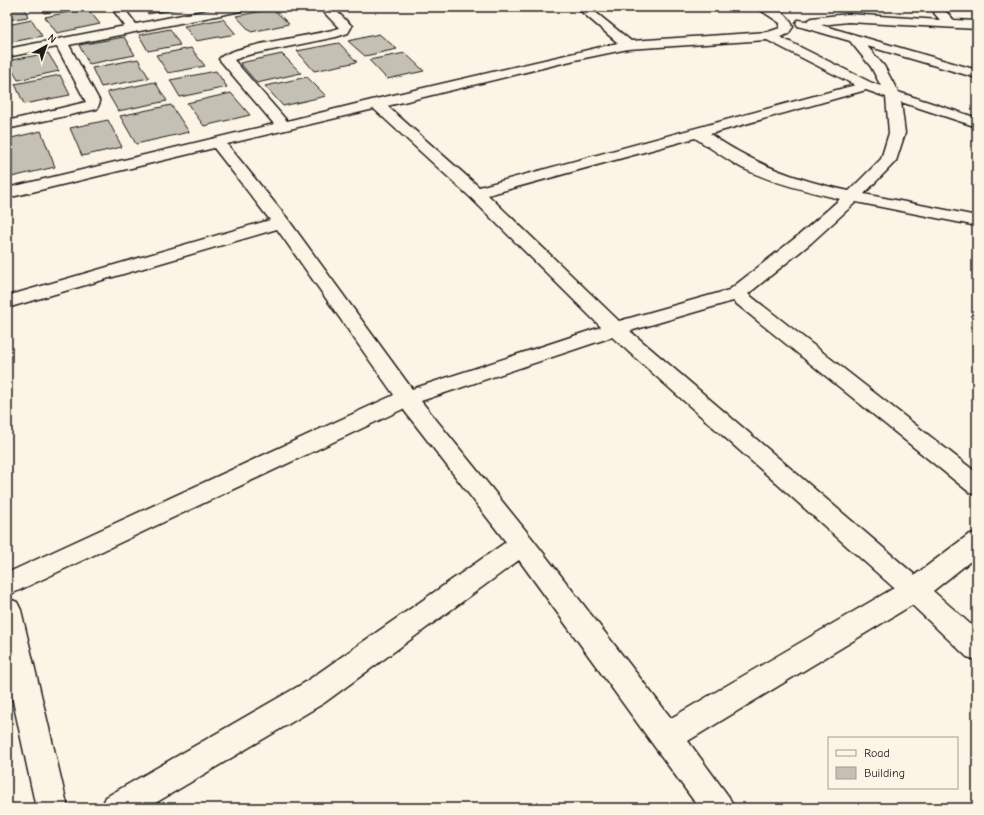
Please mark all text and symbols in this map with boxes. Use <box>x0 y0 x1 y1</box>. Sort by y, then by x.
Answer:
north arrow <box>26 26 66 66</box>
text: N <box>45 31 59 46</box>
legend <box>828 737 958 789</box>
text: Road <box>864 746 890 760</box>
text: Building <box>864 766 905 780</box>

